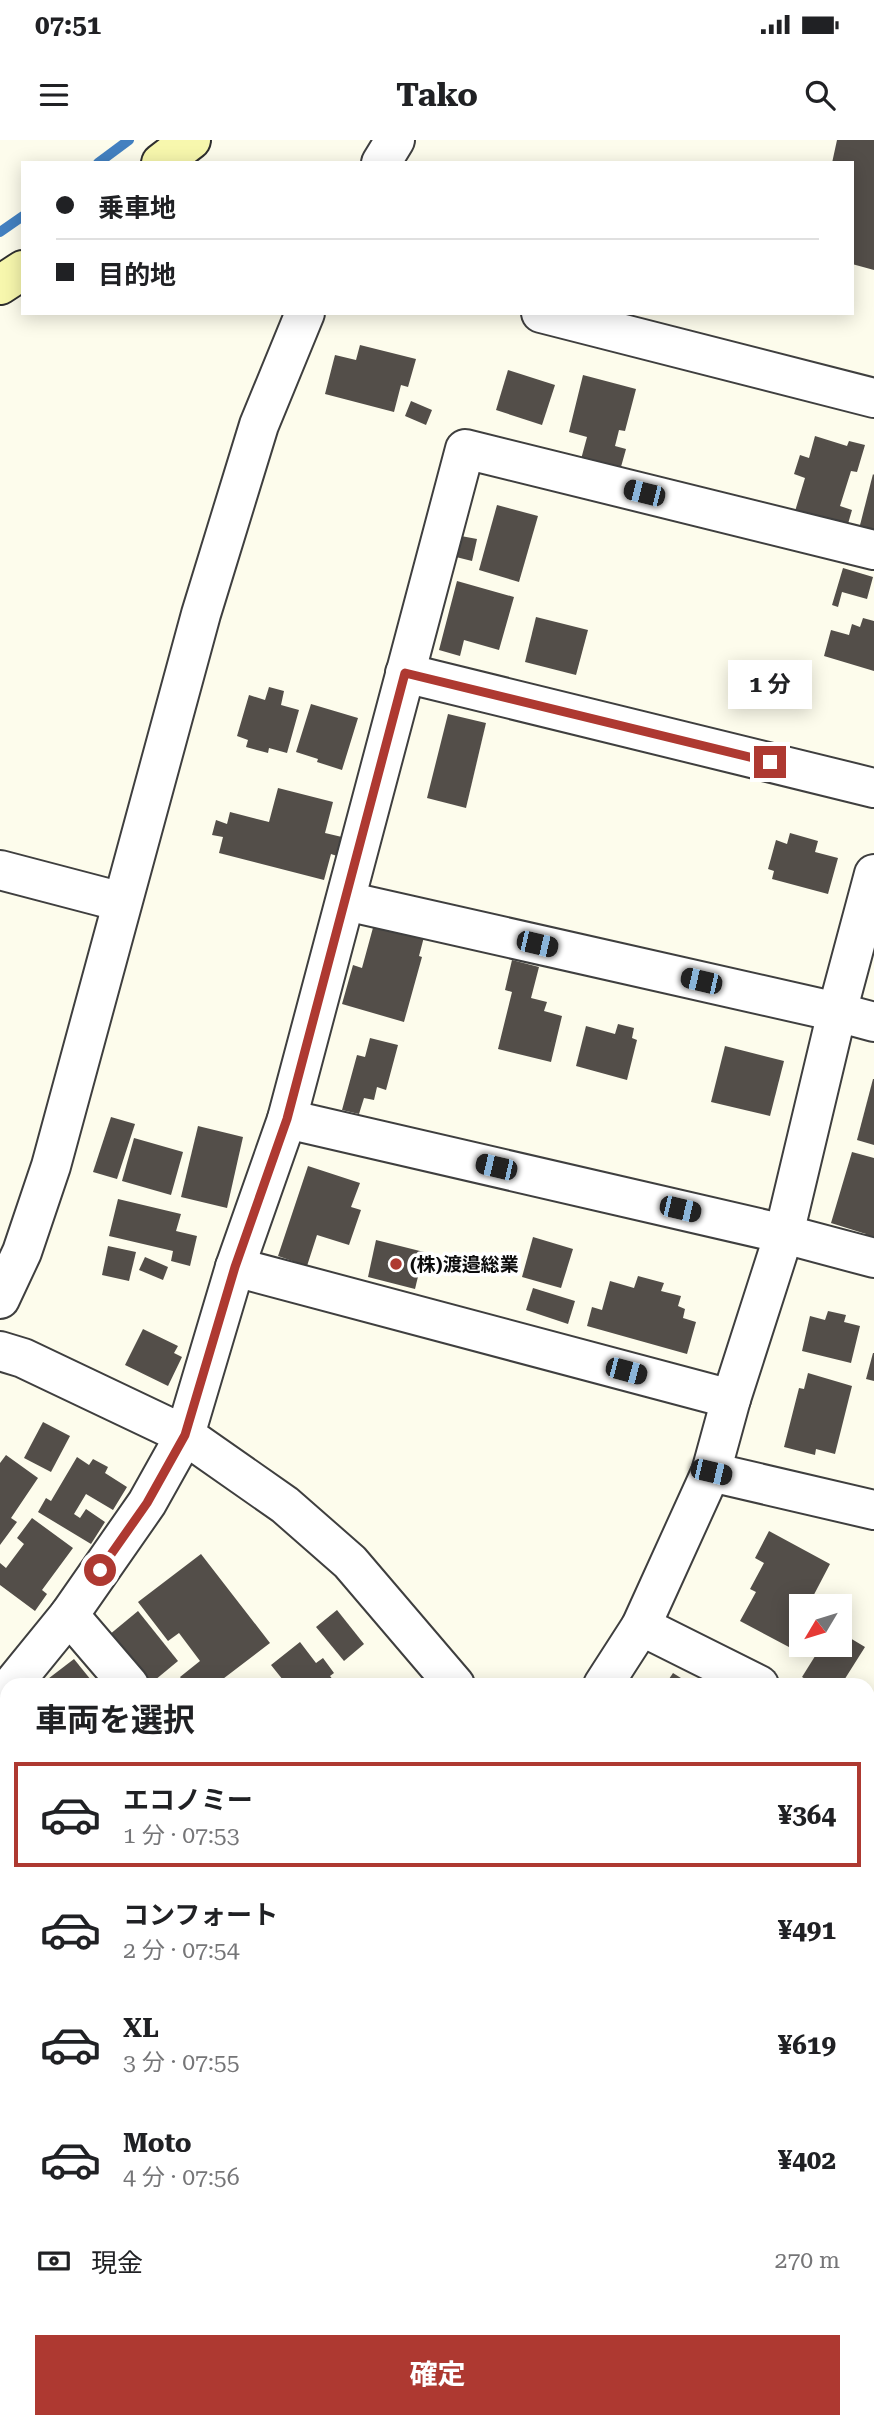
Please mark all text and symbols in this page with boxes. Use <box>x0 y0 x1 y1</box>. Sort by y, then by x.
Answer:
text: 07:51 <box>35 10 101 40</box>
icon: menu <box>35 76 73 114</box>
text: Tako <box>396 76 478 114</box>
icon: search <box>801 76 839 114</box>
text: 乗車地 <box>98 193 176 223</box>
text: 目的地 <box>98 260 176 290</box>
car <box>622 478 667 508</box>
callout: 1 分 <box>728 660 812 710</box>
text: 1 分 <box>749 671 791 698</box>
route end <box>754 746 786 778</box>
car <box>515 929 560 959</box>
car <box>679 966 724 996</box>
car <box>474 1152 519 1182</box>
car <box>658 1194 703 1224</box>
place label: (株)渡邉総業 <box>410 1253 519 1276</box>
marker: (株)渡邉総業 <box>388 1256 404 1272</box>
car <box>603 1355 650 1387</box>
car <box>689 1457 734 1487</box>
route start <box>84 1554 116 1586</box>
north arrow <box>789 1594 852 1657</box>
map controls <box>789 1594 852 1657</box>
text: 車両を選択 <box>35 1701 195 1739</box>
icon: car <box>39 1783 102 1846</box>
text: エコノミー <box>123 1785 253 1815</box>
text: ¥364 <box>778 1800 836 1830</box>
text: 1 分 · 07:53 <box>123 1822 240 1849</box>
icon: car <box>39 1898 102 1961</box>
text: コンフォート <box>123 1900 278 1930</box>
text: ¥491 <box>778 1915 836 1945</box>
text: 2 分 · 07:54 <box>123 1937 240 1964</box>
icon: car <box>39 2013 102 2076</box>
text: XL <box>123 2013 159 2043</box>
text: ¥619 <box>778 2030 836 2060</box>
text: 3 分 · 07:55 <box>123 2049 240 2076</box>
icon: car <box>39 2128 102 2191</box>
text: Moto <box>123 2128 192 2158</box>
text: ¥402 <box>778 2145 836 2175</box>
text: 4 分 · 07:56 <box>123 2164 240 2191</box>
icon: cash <box>35 2242 73 2280</box>
text: 270 m <box>775 2247 840 2274</box>
text: 現金 <box>91 2248 143 2278</box>
button: 確定 <box>35 2335 840 2415</box>

